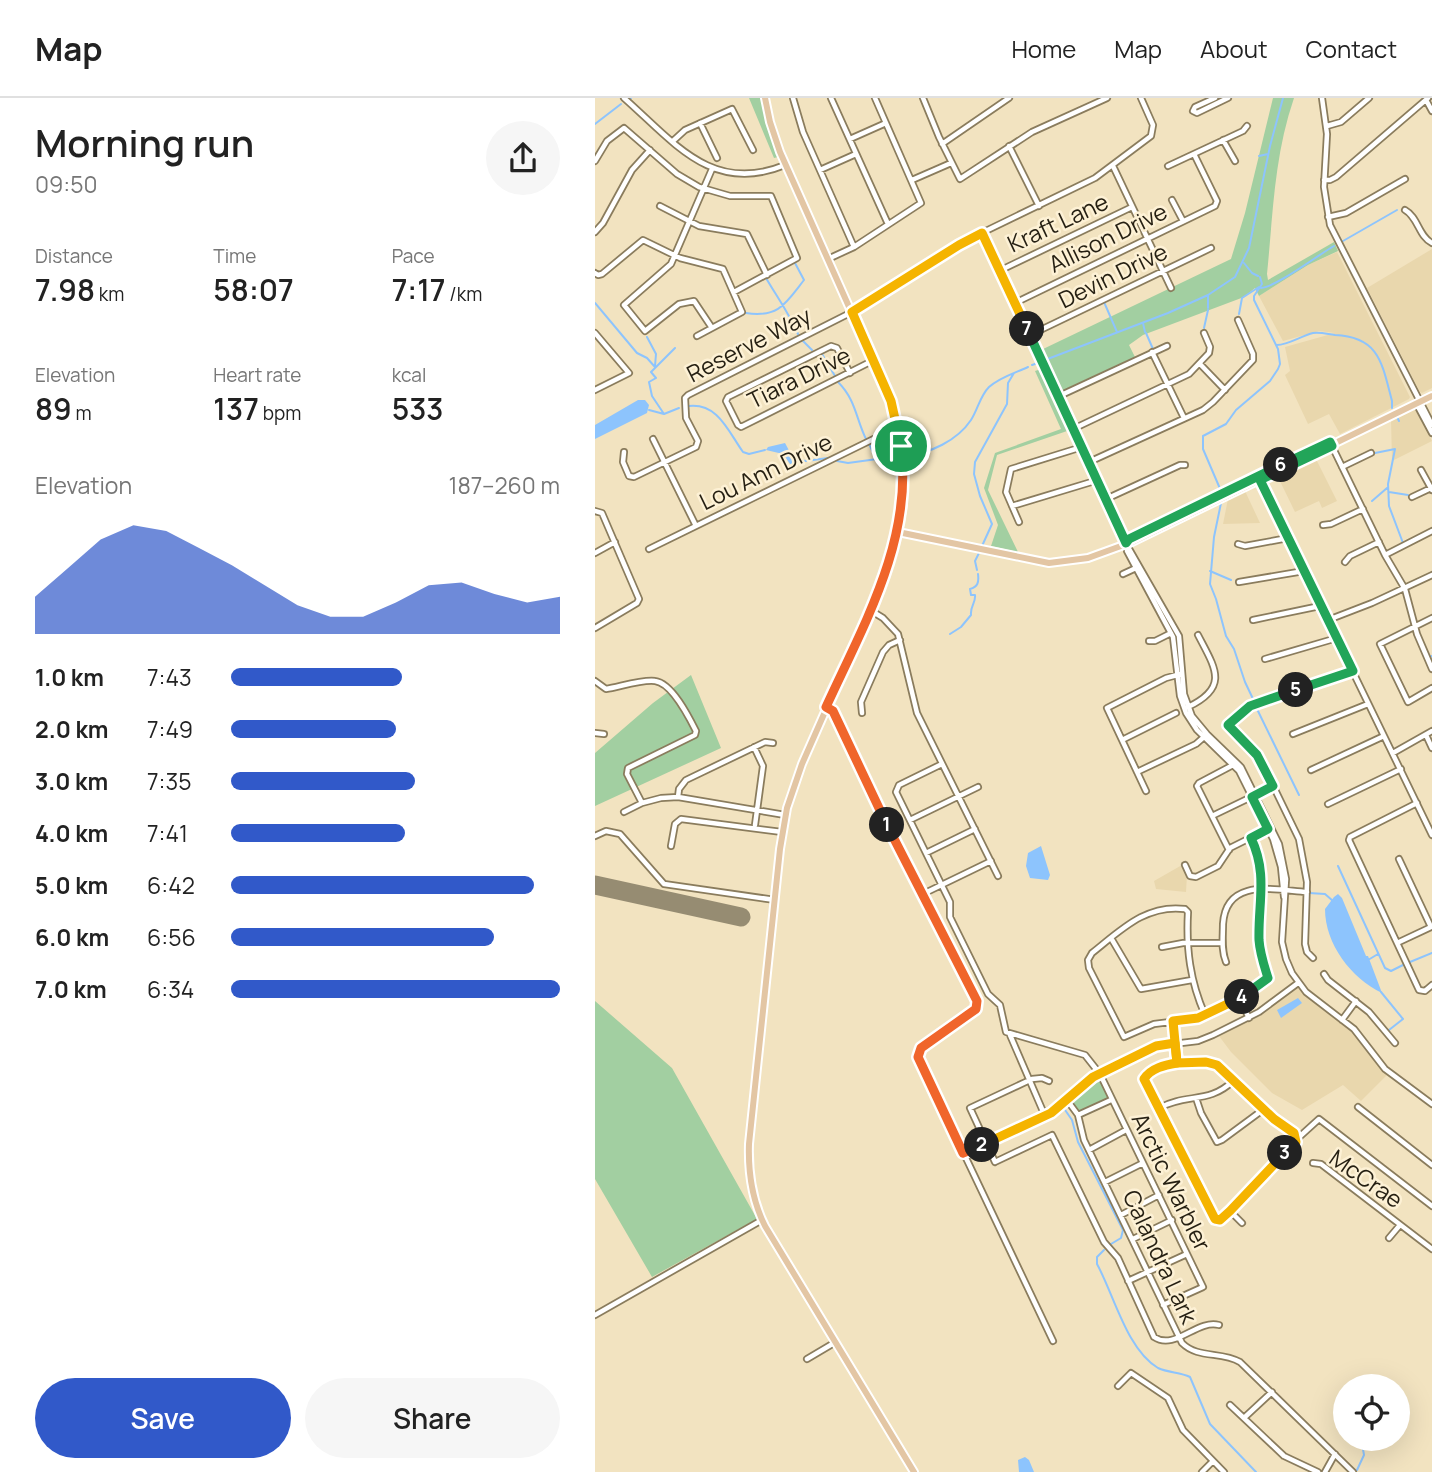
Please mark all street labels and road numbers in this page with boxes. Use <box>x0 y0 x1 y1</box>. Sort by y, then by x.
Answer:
street label: Kraft Lane <box>1002 185 1113 259</box>
street label: Allison Drive <box>1043 195 1172 280</box>
street label: Devin Drive <box>1053 235 1172 315</box>
street label: Reserve Way <box>681 299 816 389</box>
street label: Tiara Drive <box>742 338 855 416</box>
street label: Lou Ann Drive <box>694 425 837 517</box>
street label: Arctic Warbler <box>1125 1107 1219 1256</box>
street label: McCrae <box>1324 1141 1410 1215</box>
street label: Calandra Lark <box>1116 1185 1206 1329</box>

